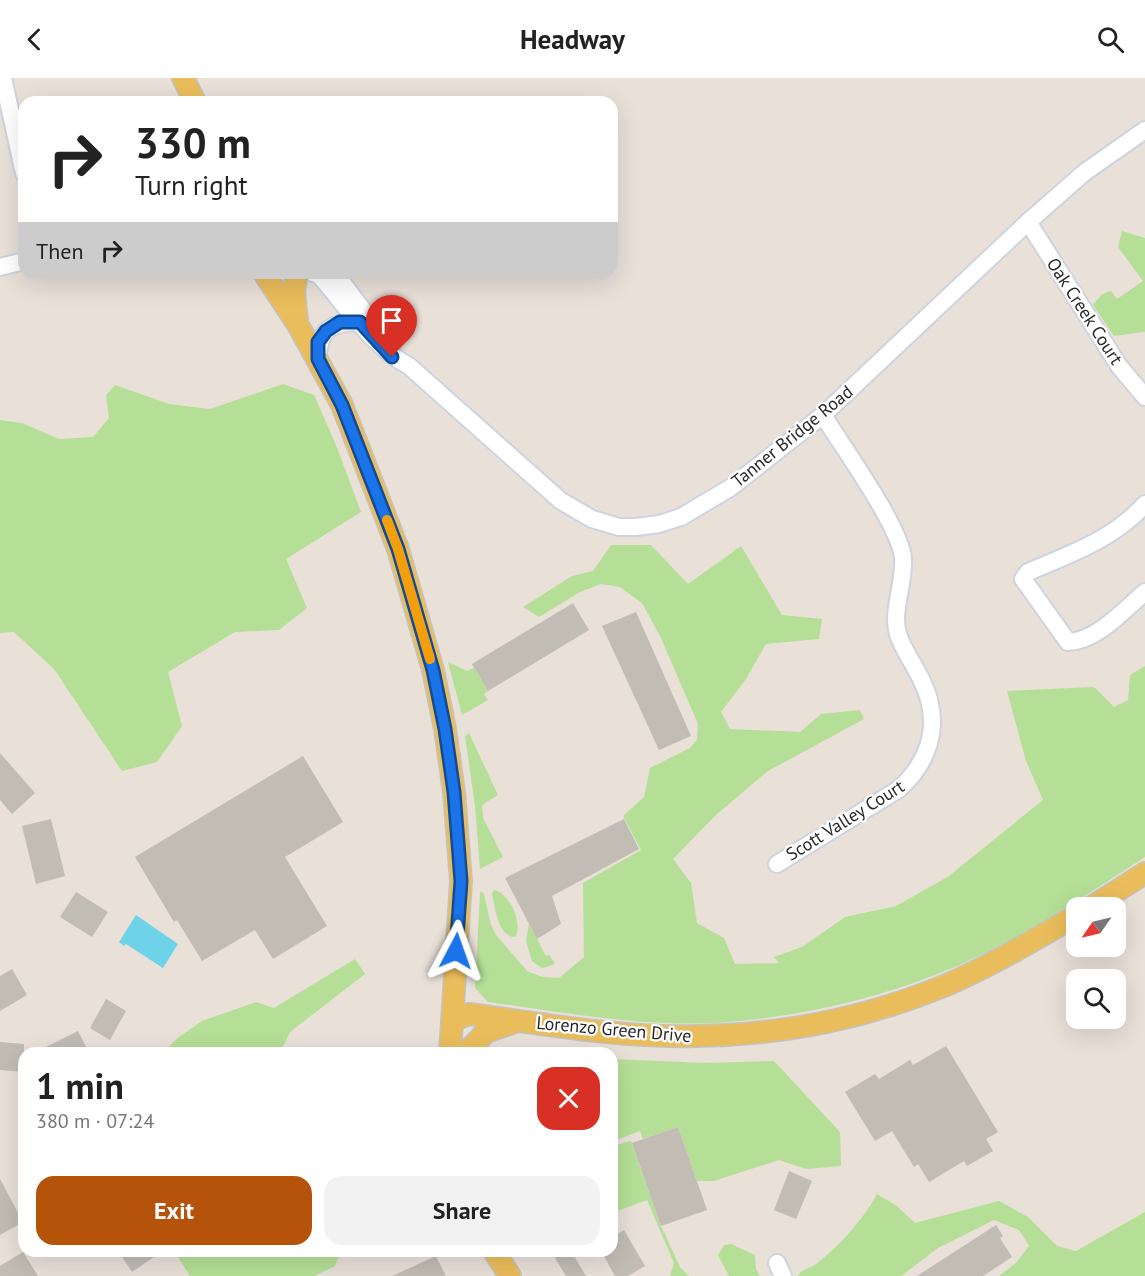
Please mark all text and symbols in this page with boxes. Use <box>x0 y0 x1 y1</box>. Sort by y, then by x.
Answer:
text: Headway <box>520 22 625 56</box>
icon: back <box>18 23 51 56</box>
icon: search <box>1094 23 1127 56</box>
text: 330 m <box>135 115 251 170</box>
icon: right <box>36 120 114 198</box>
text: Turn right <box>135 168 248 202</box>
icon: right <box>95 234 128 267</box>
text: Then <box>36 237 83 265</box>
street label: Oak Creek Court <box>1042 253 1128 369</box>
pin <box>366 295 417 357</box>
icon: arrive <box>375 304 408 337</box>
street label: Tanner Bridge Road <box>727 380 857 492</box>
street label: Scott Valley Court <box>782 774 908 866</box>
north arrow <box>1066 897 1126 957</box>
map controls <box>1066 897 1126 1029</box>
position arrow <box>424 919 488 983</box>
button: search <box>1066 969 1126 1029</box>
street label: Lorenzo Green Drive <box>536 1011 692 1047</box>
text: 1 min <box>36 1062 124 1109</box>
button: close <box>537 1067 600 1130</box>
text: 380 m · 07:24 <box>36 1108 154 1134</box>
button: Exit <box>36 1176 312 1245</box>
button: Share <box>324 1176 600 1245</box>

